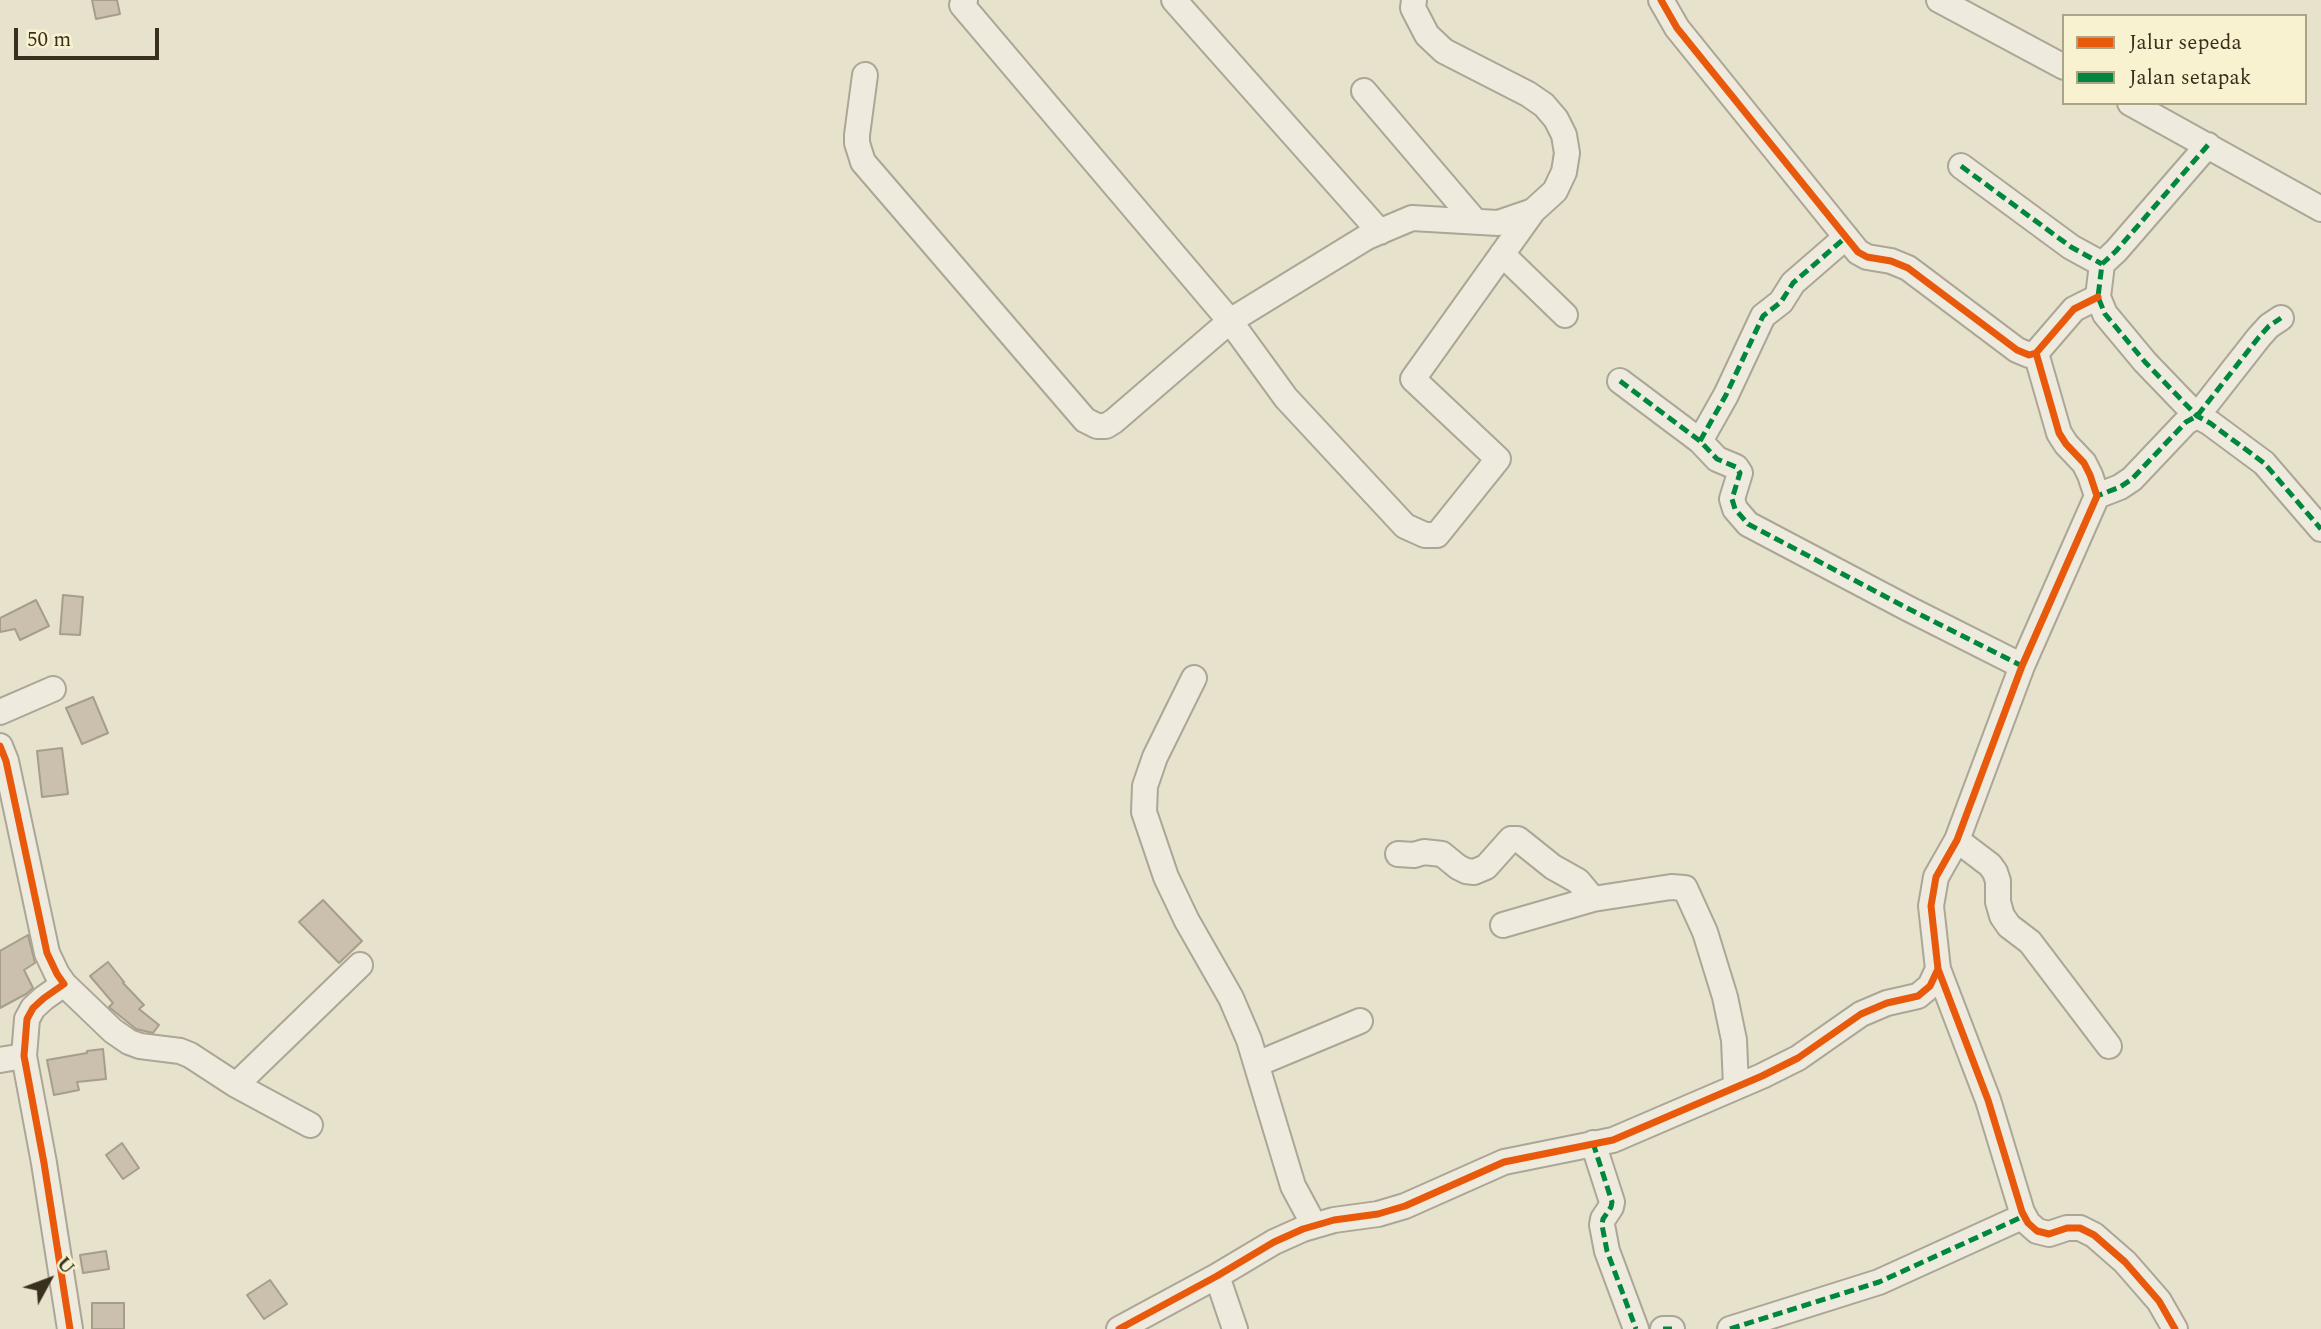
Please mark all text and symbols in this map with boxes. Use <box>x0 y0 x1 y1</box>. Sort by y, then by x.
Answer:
scale bar <box>18 14 163 58</box>
legend <box>2062 14 2307 105</box>
text: 50 m <box>27 24 71 56</box>
text: Jalur sepeda <box>2129 27 2242 59</box>
text: Jalan setapak <box>2129 62 2251 94</box>
north arrow <box>14 1245 84 1315</box>
text: U <box>49 1250 81 1281</box>

